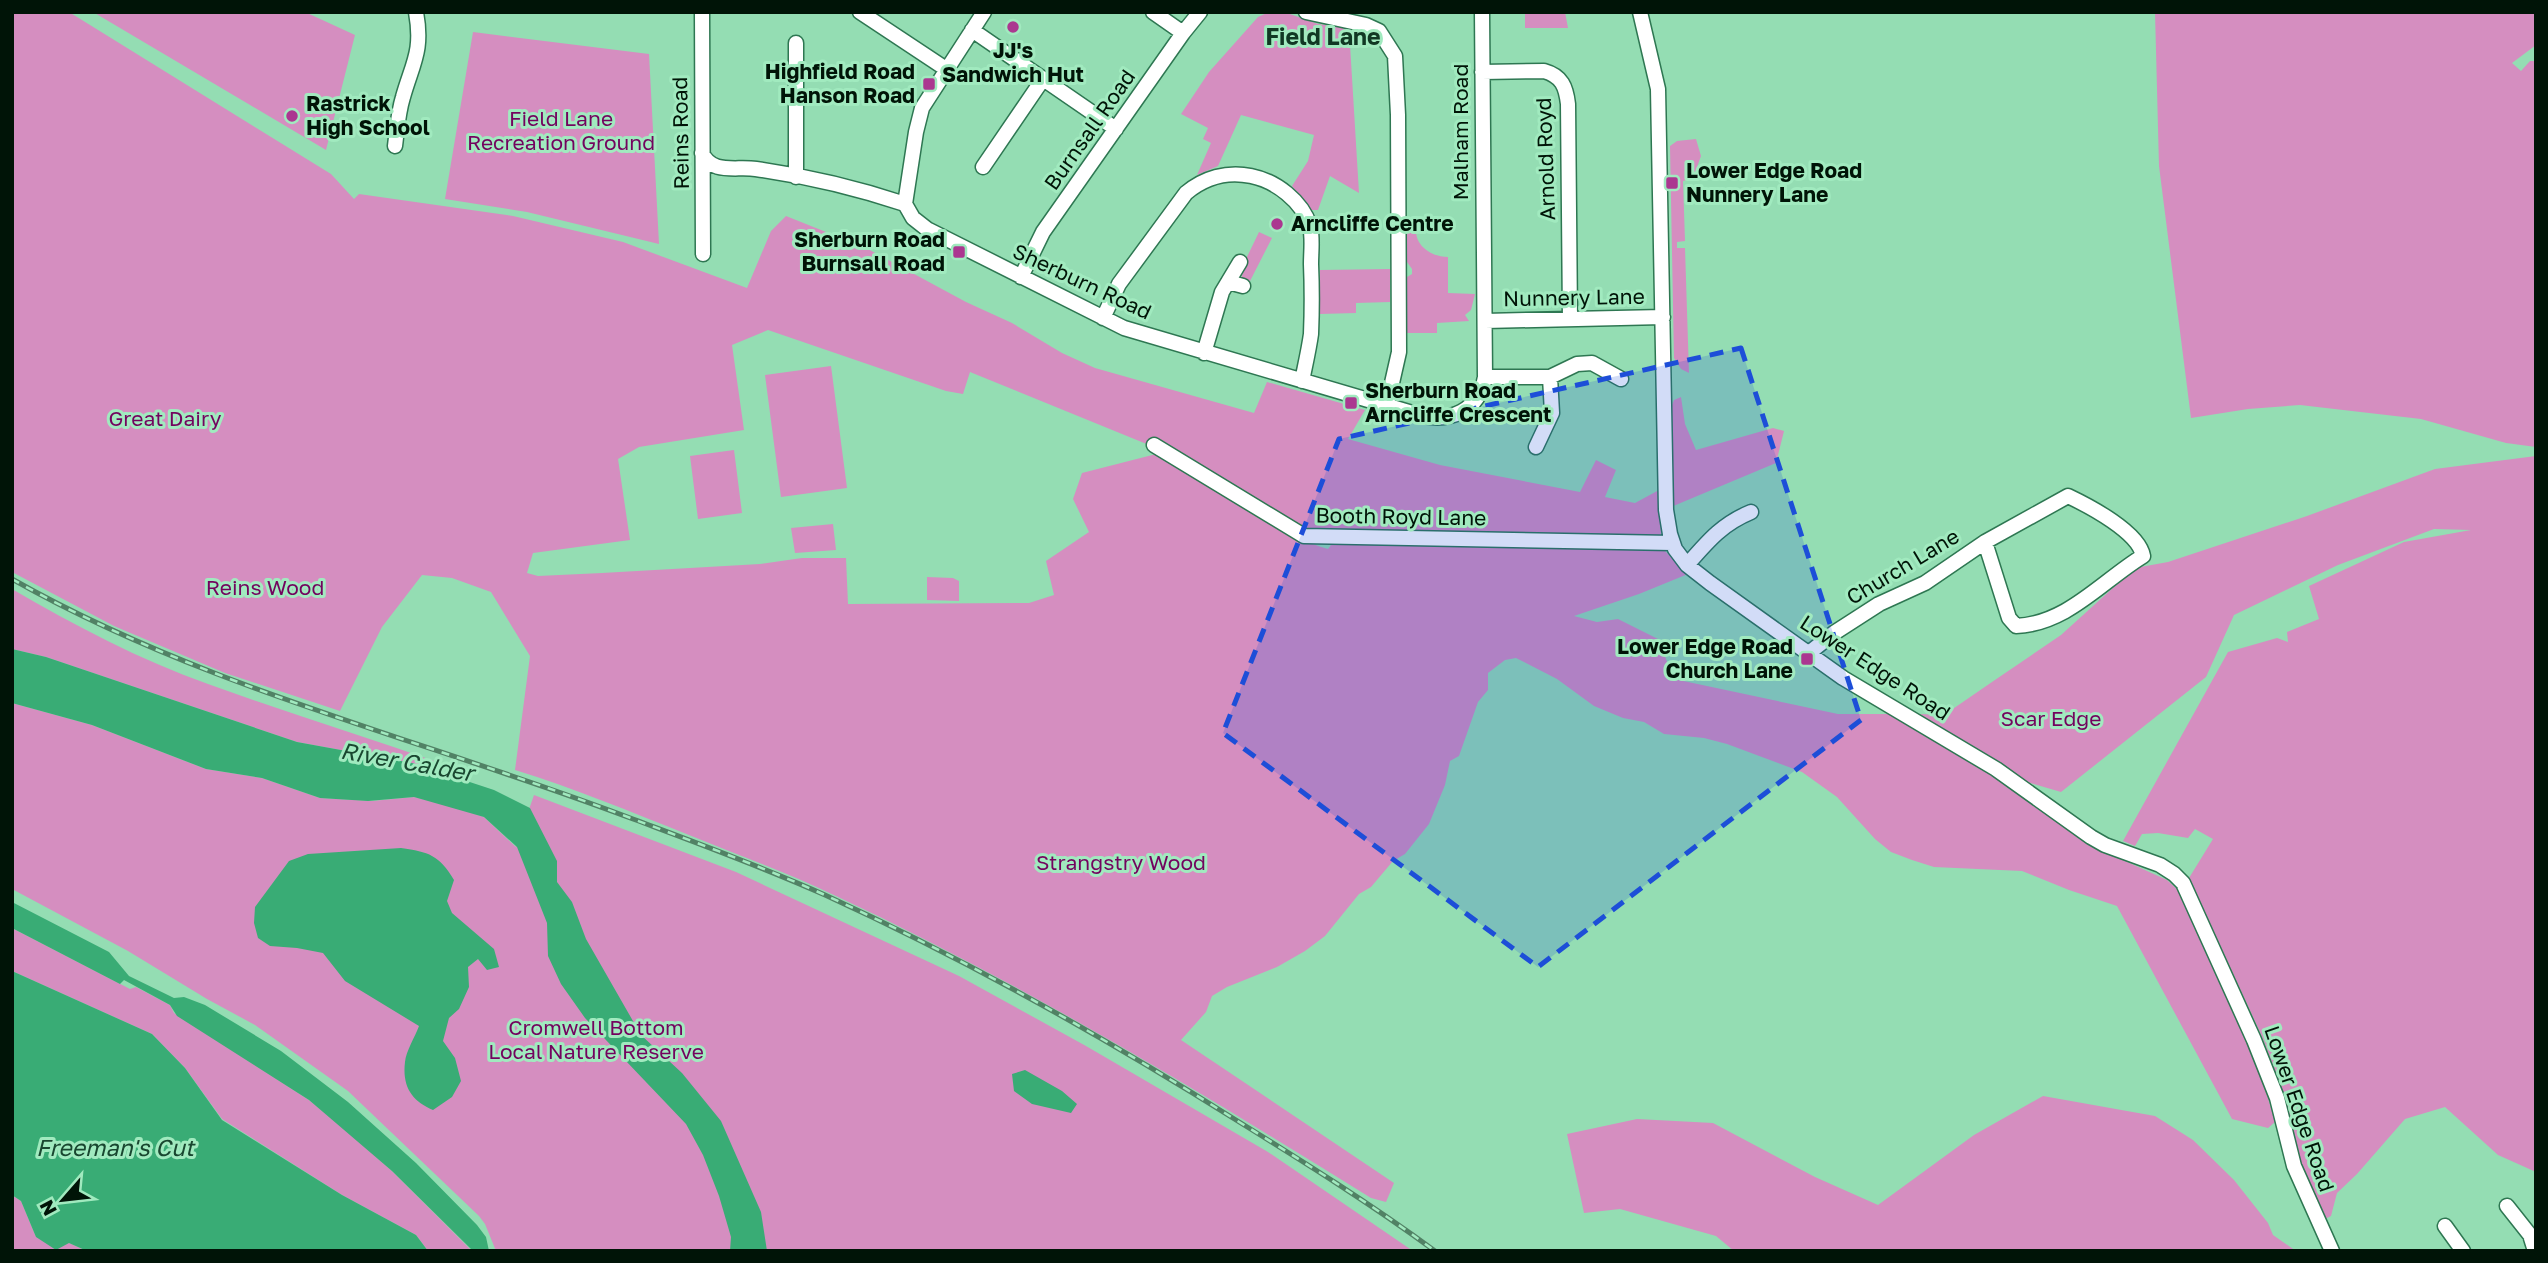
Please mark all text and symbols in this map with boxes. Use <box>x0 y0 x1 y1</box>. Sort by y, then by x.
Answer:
marker: JJ's Sandwich Hut <box>1005 19 1021 35</box>
district label: Field Lane <box>1265 22 1381 50</box>
place label: JJ's Sandwich Hut <box>942 37 1084 87</box>
place label: Highfield Road Hanson Road <box>765 58 915 108</box>
street label: Burnsall Road <box>1038 64 1140 195</box>
street label: Malham Road <box>1447 64 1473 200</box>
street label: Reins Road <box>666 76 694 190</box>
marker: Highfield Road Hanson Road <box>921 76 937 92</box>
place label: Rastrick High School <box>306 90 430 140</box>
street label: Arnold Royd <box>1530 97 1560 221</box>
park label: Field Lane Recreation Ground <box>467 105 655 155</box>
marker: Rastrick High School <box>284 108 300 124</box>
place label: Lower Edge Road Nunnery Lane <box>1686 157 1862 207</box>
marker: Lower Edge Road Nunnery Lane <box>1664 175 1680 191</box>
place label: Arncliffe Centre <box>1291 210 1454 236</box>
marker: Arncliffe Centre <box>1269 216 1285 232</box>
place label: Sherburn Road Burnsall Road <box>794 226 945 276</box>
street label: Sherburn Road <box>1009 238 1156 325</box>
marker: Sherburn Road Burnsall Road <box>951 244 967 260</box>
street label: Nunnery Lane <box>1503 283 1645 311</box>
place label: Sherburn Road Arncliffe Crescent <box>1365 377 1551 427</box>
marker: Sherburn Road Arncliffe Crescent <box>1343 395 1359 411</box>
park label: Great Dairy <box>108 405 222 431</box>
street label: Booth Royd Lane <box>1315 502 1487 530</box>
street label: Church Lane <box>1842 522 1963 610</box>
park label: Reins Wood <box>206 574 324 600</box>
street label: Lower Edge Road <box>1796 609 1956 725</box>
place label: Lower Edge Road Church Lane <box>1617 633 1793 683</box>
marker: Lower Edge Road Church Lane <box>1799 651 1815 667</box>
park label: Scar Edge <box>2001 705 2101 731</box>
water label: River Calder <box>339 736 479 787</box>
park label: Strangstry Wood <box>1036 849 1206 875</box>
park label: Cromwell Bottom Local Nature Reserve <box>488 1014 704 1064</box>
street label: Lower Edge Road <box>2259 1022 2341 1195</box>
water label: Freeman's Cut <box>36 1133 196 1161</box>
north arrow <box>28 1165 98 1235</box>
text: N <box>34 1196 61 1220</box>

